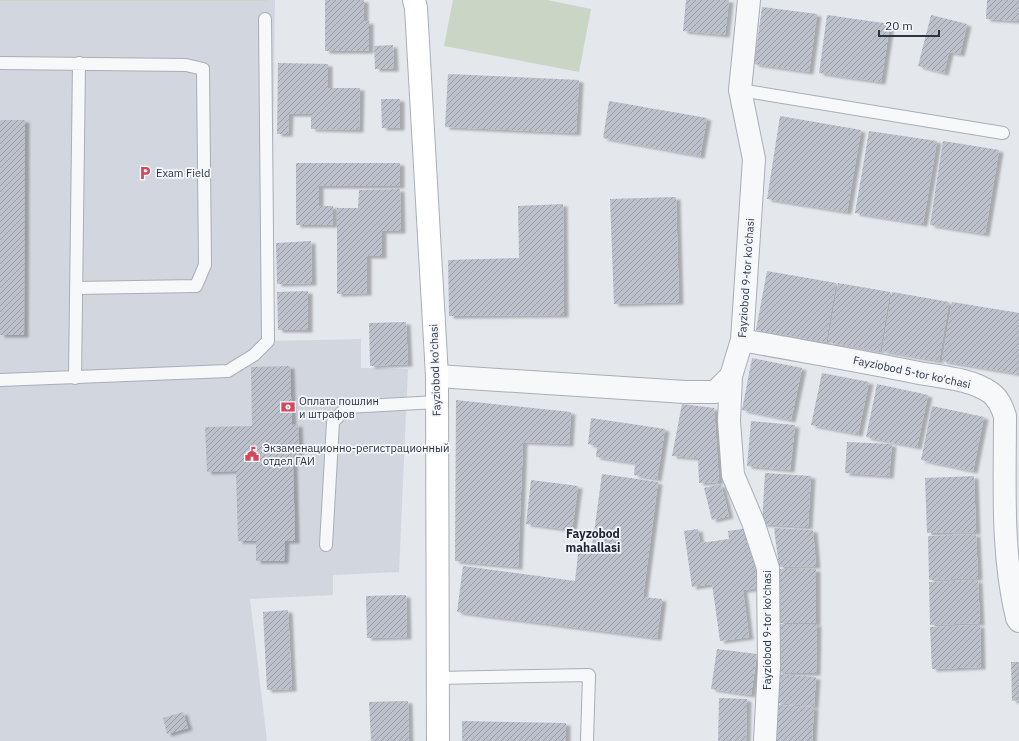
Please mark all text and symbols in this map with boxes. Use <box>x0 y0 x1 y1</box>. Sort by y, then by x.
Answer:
scale bar <box>879 12 939 38</box>
text: 20 m <box>885 18 913 33</box>
parking icon: Exam Field <box>137 165 153 181</box>
place label: Exam Field <box>156 166 210 180</box>
street label: Fayziobod 9-tor ko'chasi <box>735 218 757 338</box>
street label: Fayziobod ko'chasi <box>426 324 444 416</box>
street label: Fayziobod 5-tor ko'chasi <box>852 353 972 391</box>
place label: Оплата пошлин и штрафов <box>299 394 379 421</box>
bank icon: Оплата пошлин и штрафов <box>280 399 296 415</box>
place label: Экзаменационно-регистрационный отдел ГАИ <box>263 441 449 468</box>
public building icon: Экзаменационно-регистрационный отдел ГАИ <box>244 446 260 462</box>
district label: Fayzobod mahallasi <box>565 526 621 555</box>
street label: Fayziobod 9-tor ko'chasi <box>760 570 774 690</box>

